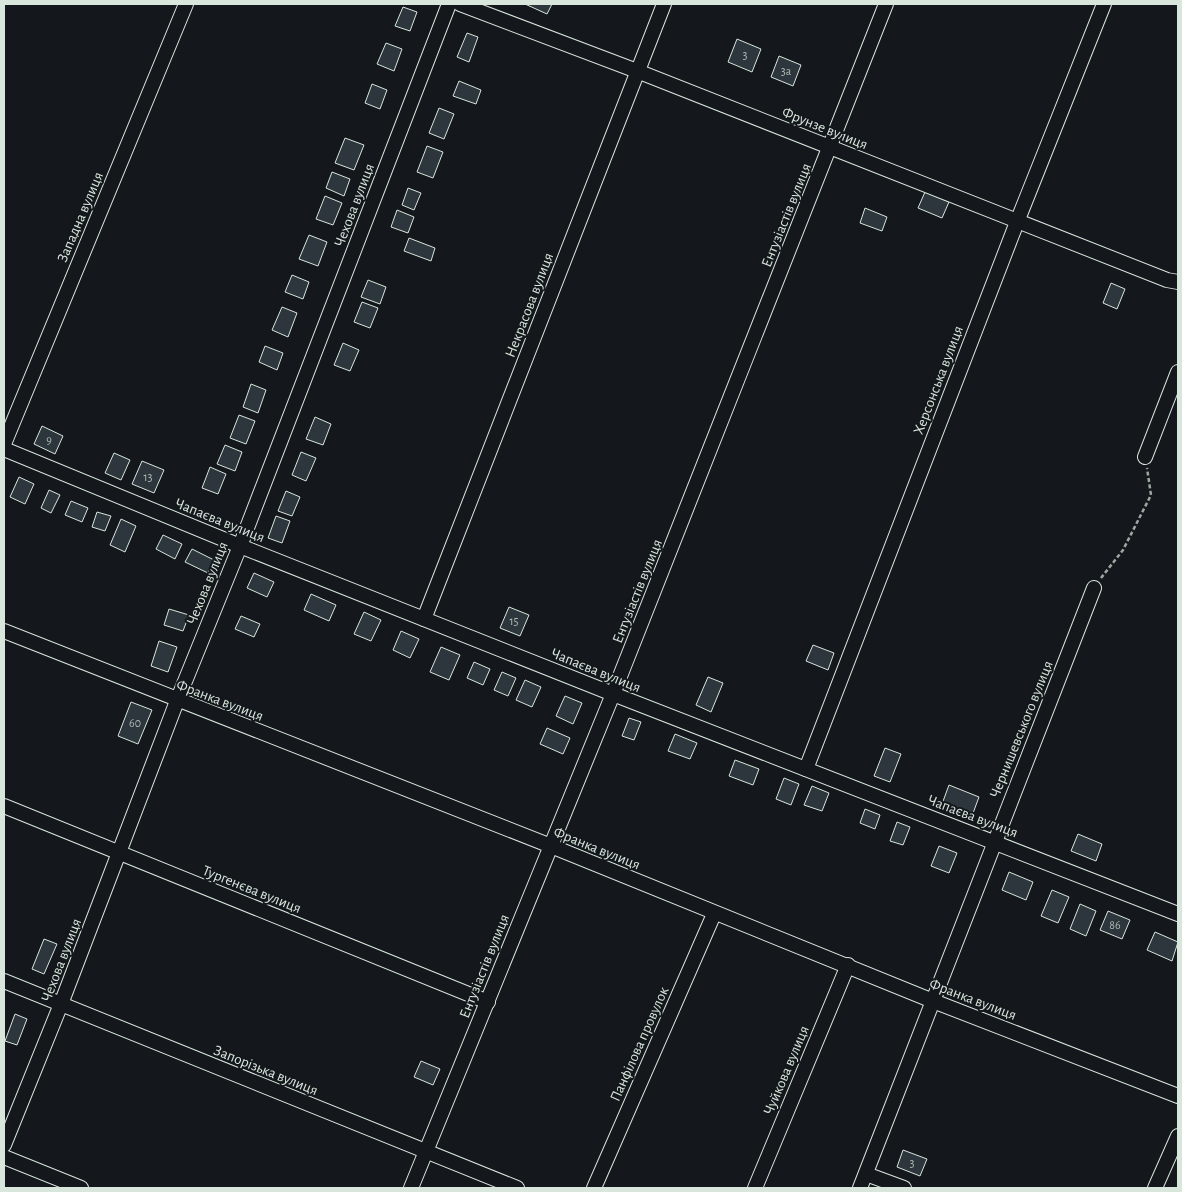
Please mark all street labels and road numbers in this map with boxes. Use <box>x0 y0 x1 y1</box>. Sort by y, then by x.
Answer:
street label: Фрунзе вулиця <box>780 104 870 152</box>
street label: Чехова вулиця <box>332 161 377 249</box>
street label: Ентузіастів вулиця <box>759 161 814 269</box>
street label: Западна вулиця <box>55 170 106 265</box>
street label: Некрасова вулиця <box>503 251 556 360</box>
street label: Херсонська вулиця <box>911 324 966 437</box>
street label: Чапаєва вулиця <box>173 496 267 545</box>
street label: Ентузіастів вулиця <box>610 537 665 645</box>
street label: Чехова вулиця <box>184 540 231 627</box>
street label: Чапаєва вулиця <box>549 646 643 695</box>
street label: Чернишевського вулиця <box>987 659 1056 800</box>
street label: Франка вулиця <box>174 677 265 724</box>
street label: Чапаєва вулиця <box>926 792 1020 841</box>
street label: Франка вулиця <box>551 824 642 873</box>
street label: Тургенєва вулиця <box>200 863 303 916</box>
street label: Ентузіастів вулиця <box>457 912 512 1020</box>
street label: Чехова вулиця <box>39 916 84 1004</box>
street label: Франка вулиця <box>927 976 1018 1023</box>
street label: Панфілова провулок <box>607 984 672 1104</box>
street label: Чуйкова вулиця <box>761 1023 812 1117</box>
street label: Запорізька вулиця <box>211 1043 320 1098</box>

